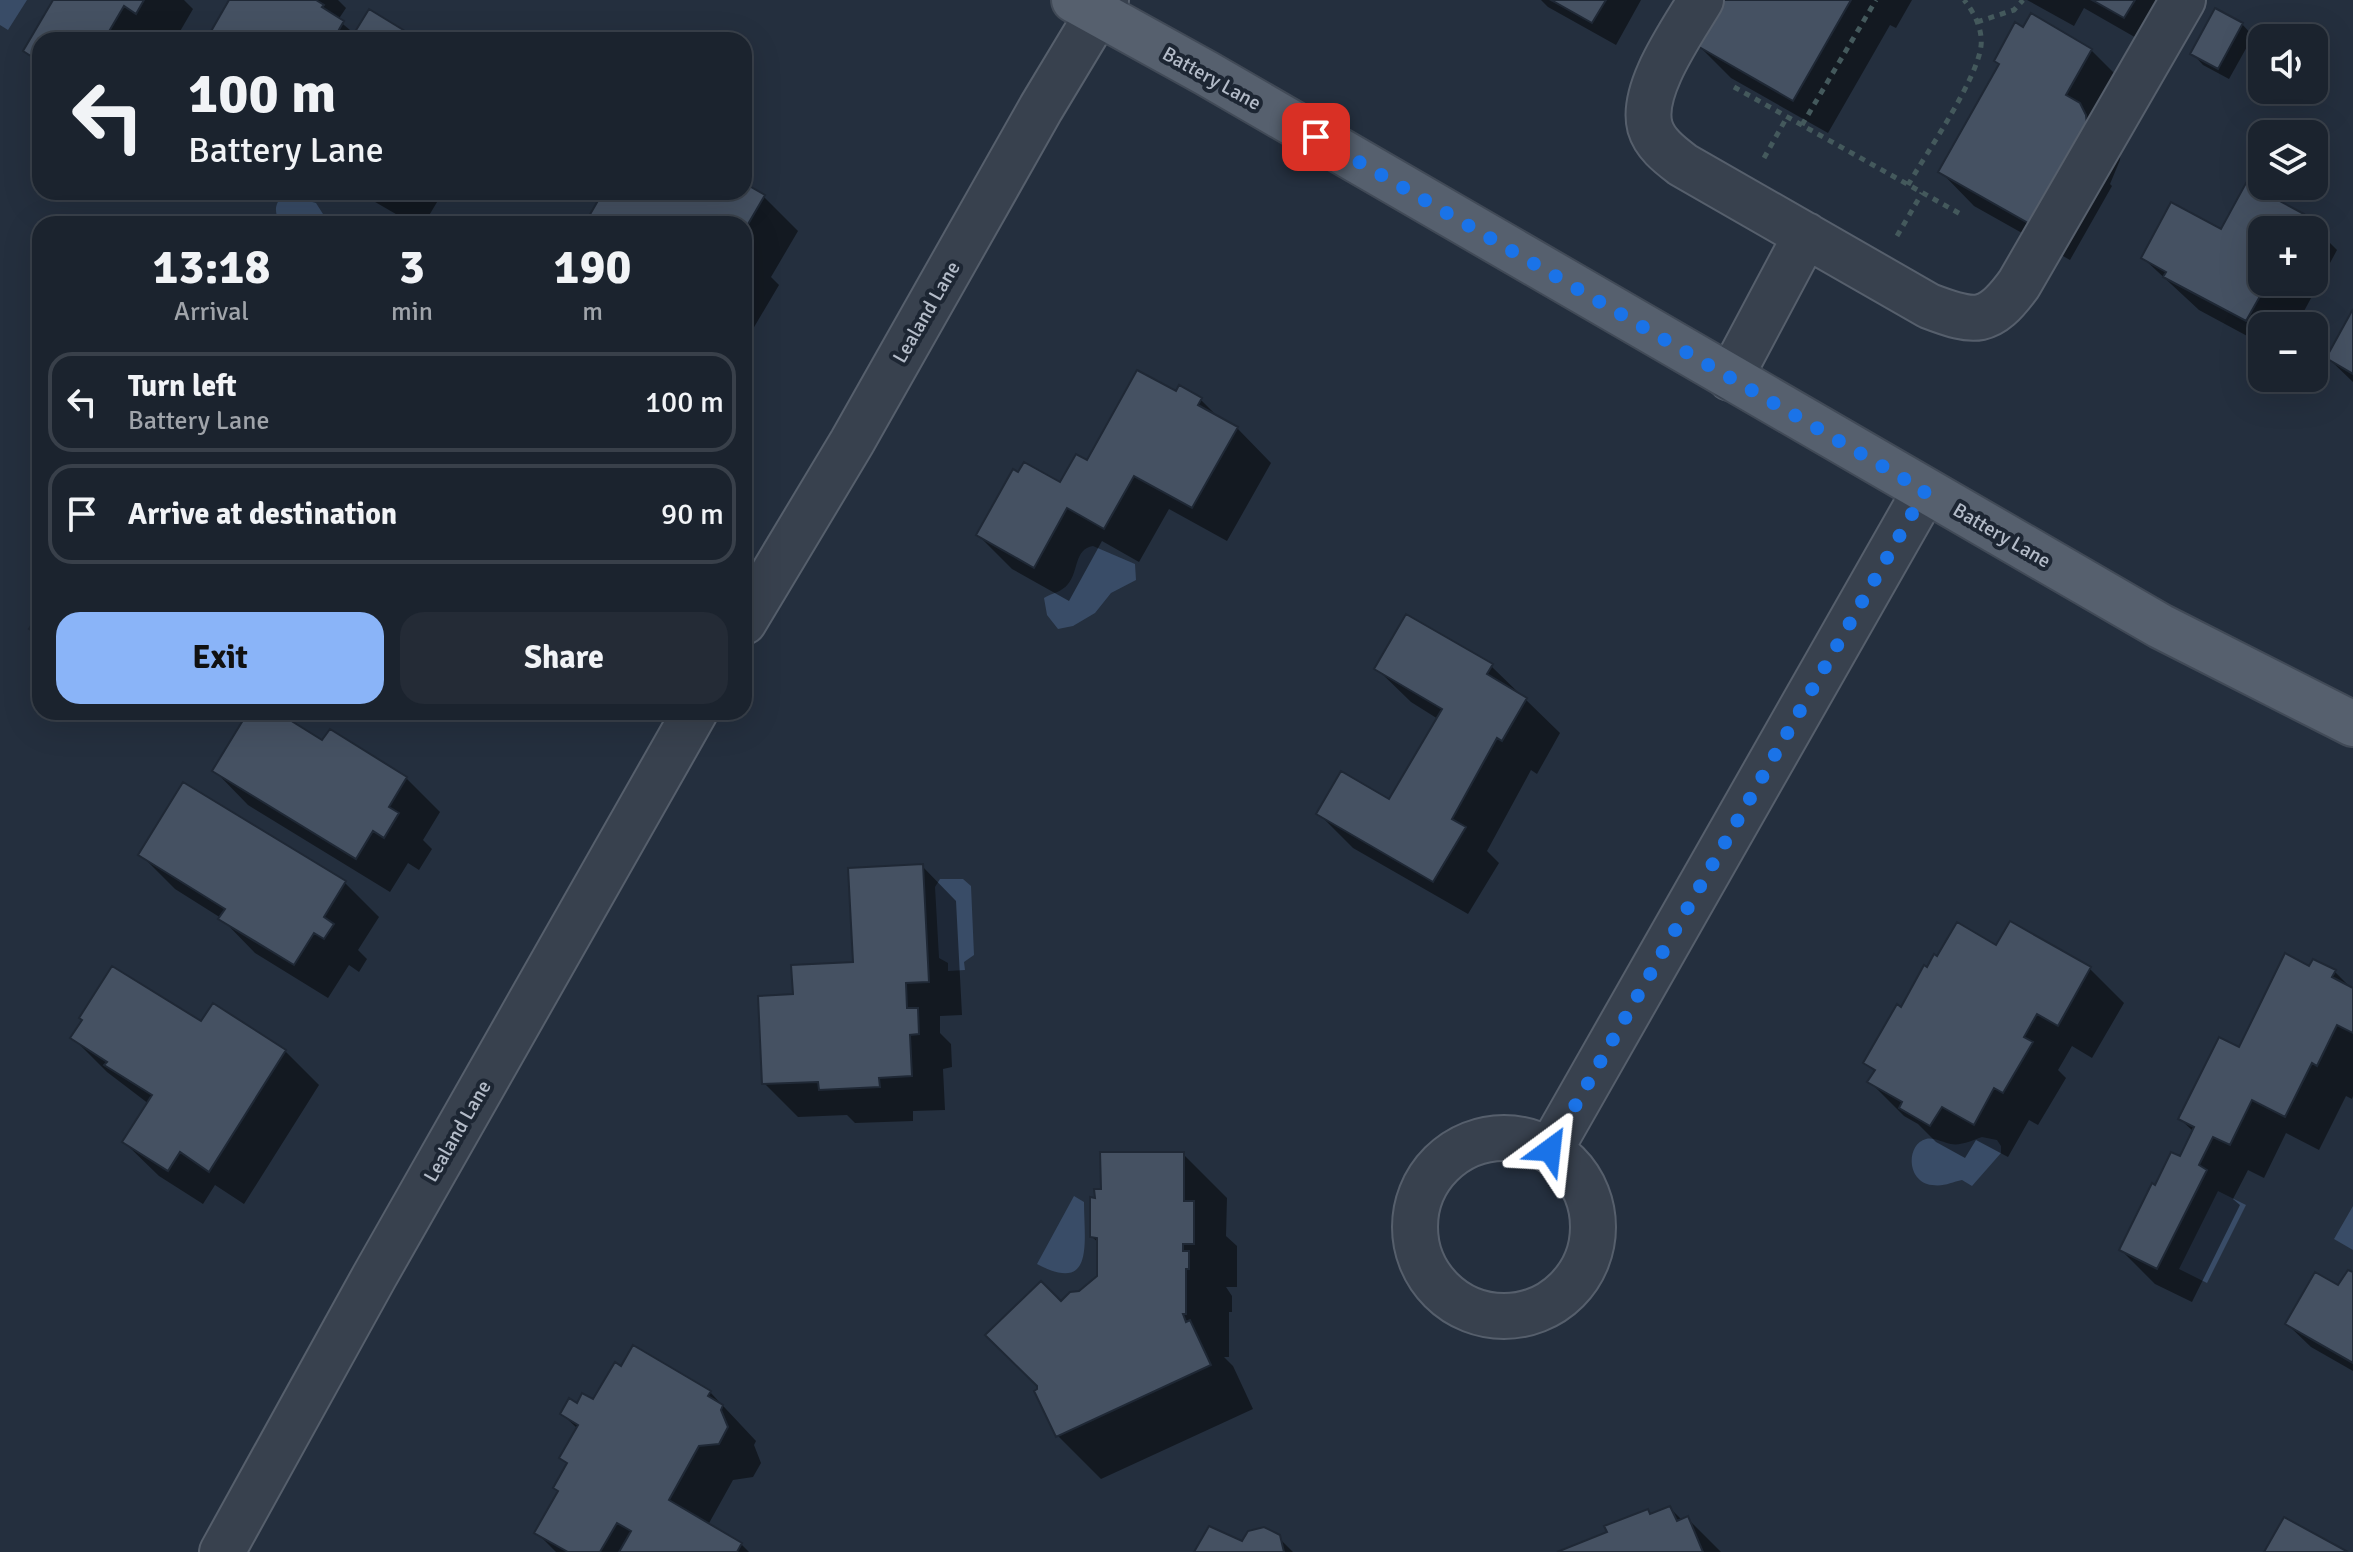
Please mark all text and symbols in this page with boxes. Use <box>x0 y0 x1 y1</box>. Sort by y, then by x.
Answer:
map controls <box>2248 24 2328 392</box>
button: sound <box>2248 24 2328 104</box>
street label: Battery Lane <box>1158 41 1265 116</box>
text: 100 m <box>188 59 336 128</box>
icon: left <box>56 64 160 168</box>
pin <box>1282 103 1350 171</box>
icon: arrive <box>1294 115 1338 159</box>
button: layers <box>2248 120 2328 200</box>
text: Battery Lane <box>188 128 384 173</box>
button: + <box>2248 216 2328 296</box>
text: 13:18 <box>153 238 270 297</box>
text: 3 <box>399 238 425 297</box>
text: 190 <box>554 238 631 297</box>
street label: Lealand Lane <box>887 257 966 368</box>
text: Arrival <box>174 296 249 328</box>
text: min <box>391 296 433 328</box>
text: m <box>582 296 603 328</box>
button: − <box>2248 312 2328 392</box>
text: Turn left <box>128 368 237 405</box>
icon: left <box>60 380 104 424</box>
text: 100 m <box>645 384 724 421</box>
text: Battery Lane <box>128 405 269 437</box>
icon: arrive <box>60 492 104 536</box>
text: Arrive at destination <box>128 496 397 533</box>
text: 90 m <box>661 496 724 533</box>
street label: Battery Lane <box>1948 497 2055 573</box>
button: Exit <box>56 612 384 704</box>
button: Share <box>400 612 728 704</box>
street label: Lealand Lane <box>418 1076 497 1187</box>
position arrow <box>1508 1108 1592 1192</box>

